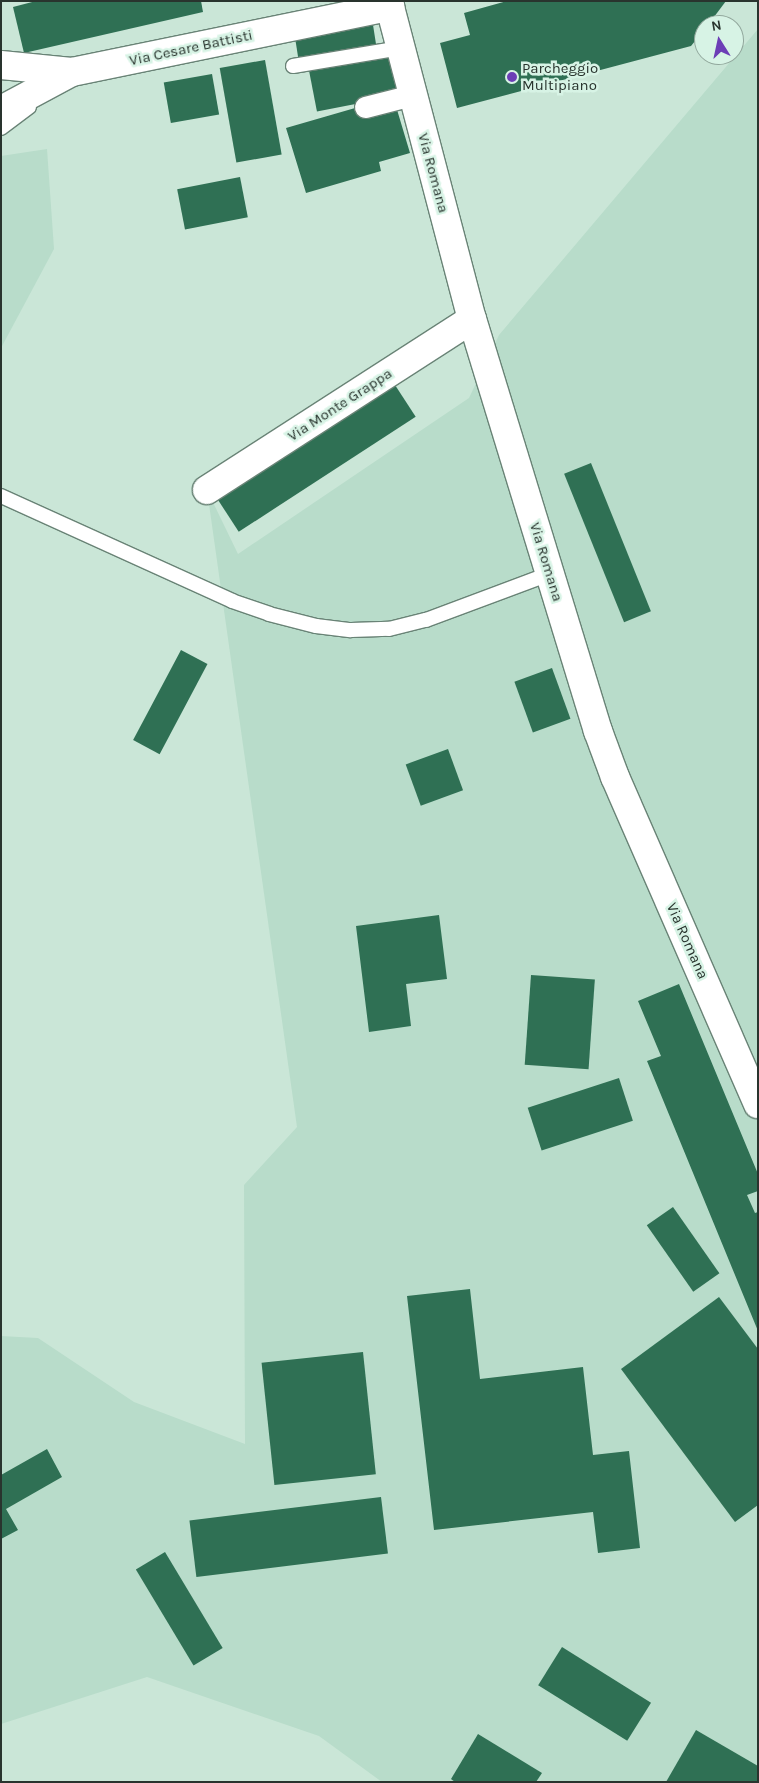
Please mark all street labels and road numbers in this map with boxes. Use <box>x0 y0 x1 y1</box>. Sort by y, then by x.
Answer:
street label: Via Cesare Battisti <box>128 26 254 70</box>
street label: Via Romana <box>414 131 452 215</box>
street label: Via Monte Grappa <box>284 365 396 445</box>
street label: Via Romana <box>525 520 567 604</box>
street label: Via Romana <box>662 900 712 982</box>

